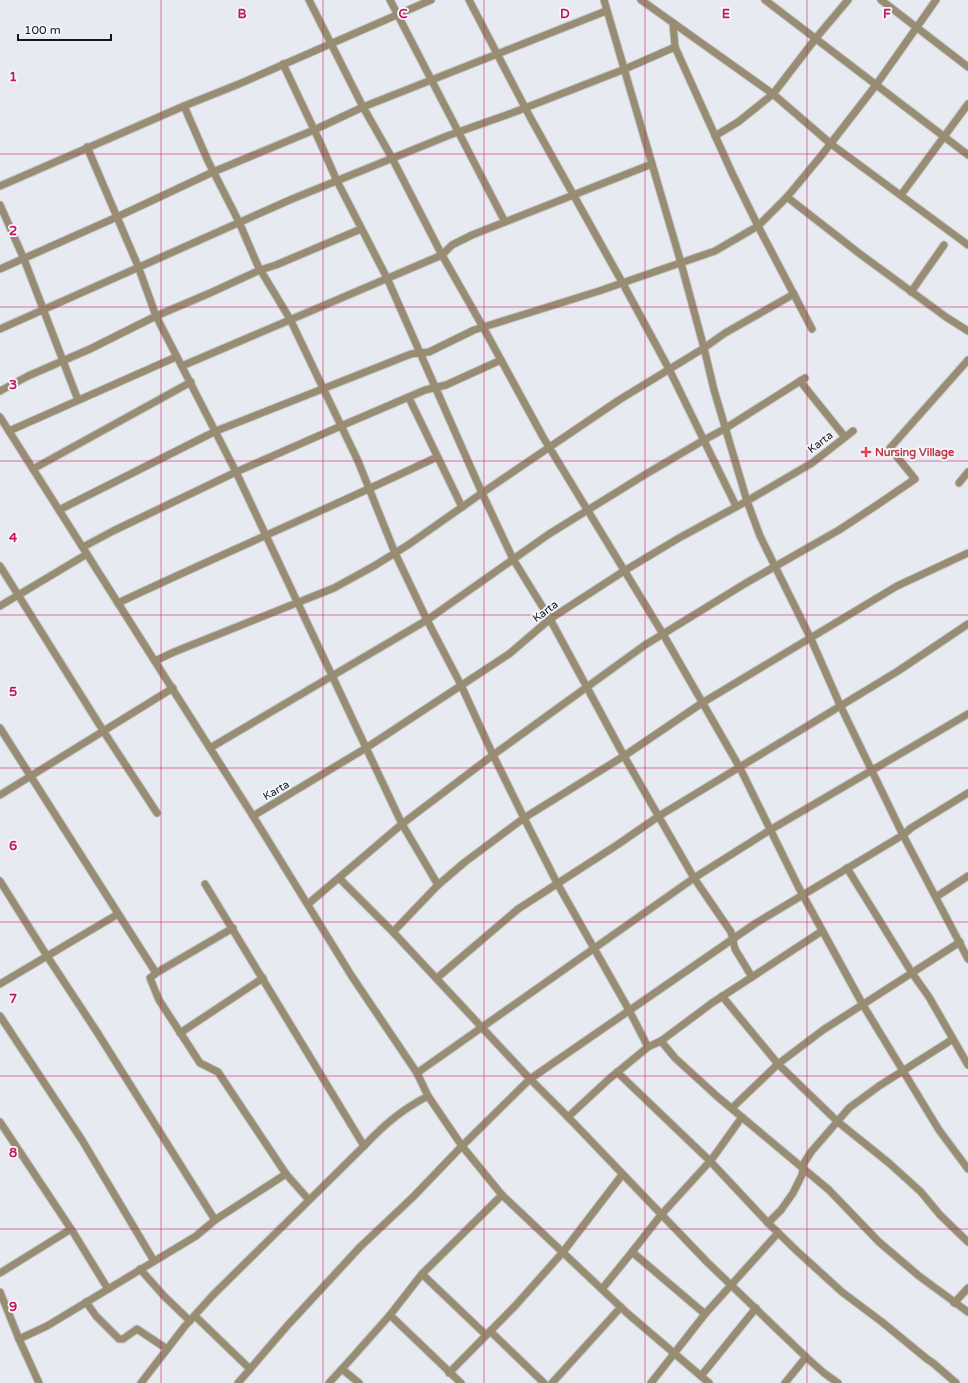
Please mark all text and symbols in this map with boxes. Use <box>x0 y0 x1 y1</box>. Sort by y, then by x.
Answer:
text: B <box>237 6 247 22</box>
text: C <box>398 6 408 22</box>
text: D <box>560 6 570 22</box>
text: E <box>722 6 730 22</box>
text: F <box>883 6 891 22</box>
scale bar <box>18 16 111 42</box>
text: 100 m <box>24 23 61 37</box>
text: 1 <box>9 69 17 85</box>
text: 2 <box>9 223 17 239</box>
text: 3 <box>9 377 17 393</box>
street label: Karta <box>805 429 835 456</box>
marker: Nursing Village <box>860 446 872 458</box>
place label: Nursing Village <box>875 446 955 460</box>
text: 4 <box>9 530 18 546</box>
street label: Karta <box>530 598 561 625</box>
text: 5 <box>9 684 17 700</box>
street label: Karta <box>261 778 292 803</box>
text: 6 <box>9 838 17 854</box>
text: 7 <box>9 991 17 1007</box>
text: 8 <box>9 1145 17 1161</box>
text: 9 <box>9 1299 17 1315</box>

